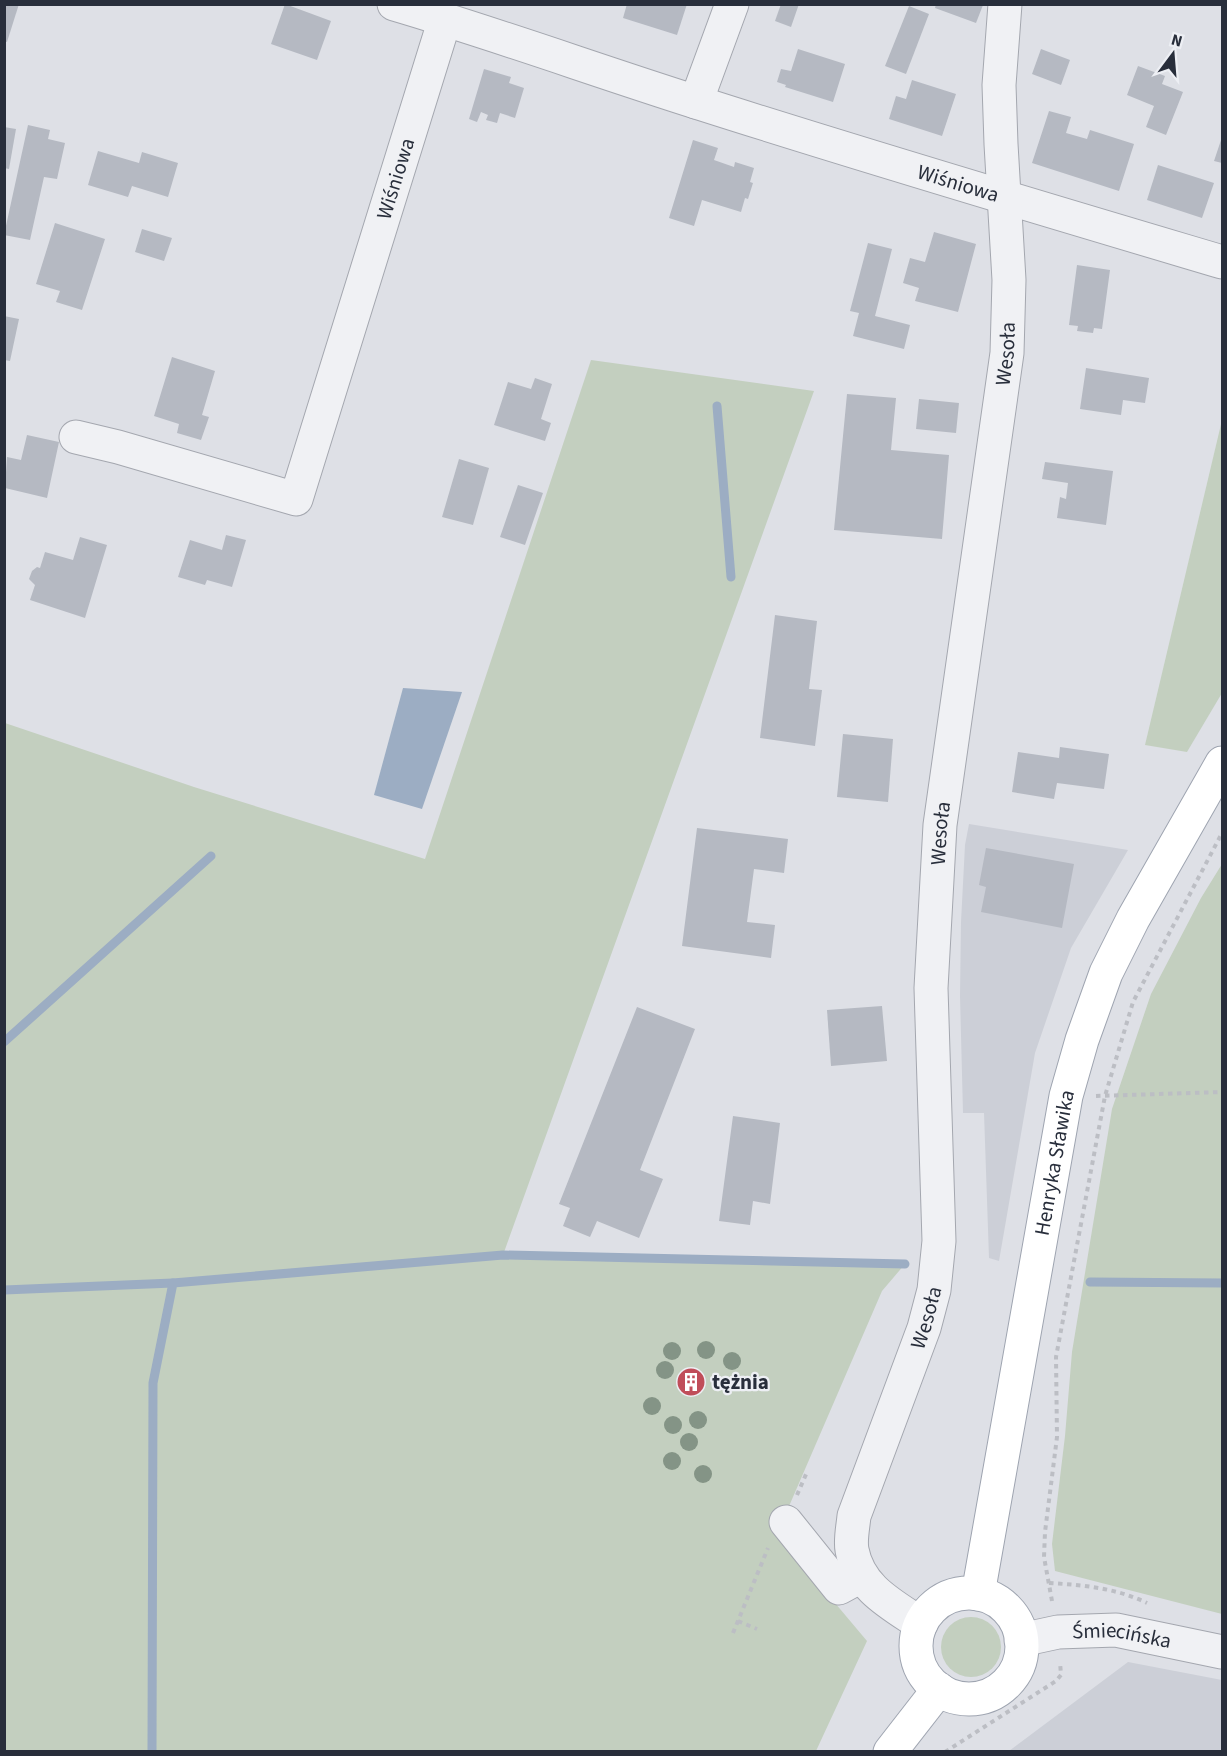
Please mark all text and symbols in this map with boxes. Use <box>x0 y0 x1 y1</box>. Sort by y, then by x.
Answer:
north arrow <box>1143 24 1203 84</box>
text: N <box>1169 29 1185 53</box>
street label: Wiśniowa <box>369 134 422 223</box>
street label: Wiśniowa <box>914 157 1003 210</box>
street label: Wesoła <box>988 322 1023 388</box>
street label: Wesoła <box>923 799 958 866</box>
street label: Henryka Sławika <box>1027 1086 1082 1238</box>
street label: Wesoła <box>903 1283 949 1353</box>
building icon: tężnia <box>675 1366 707 1398</box>
place label: tężnia <box>712 1367 769 1397</box>
street label: Śmiecińska <box>1072 1615 1174 1656</box>

